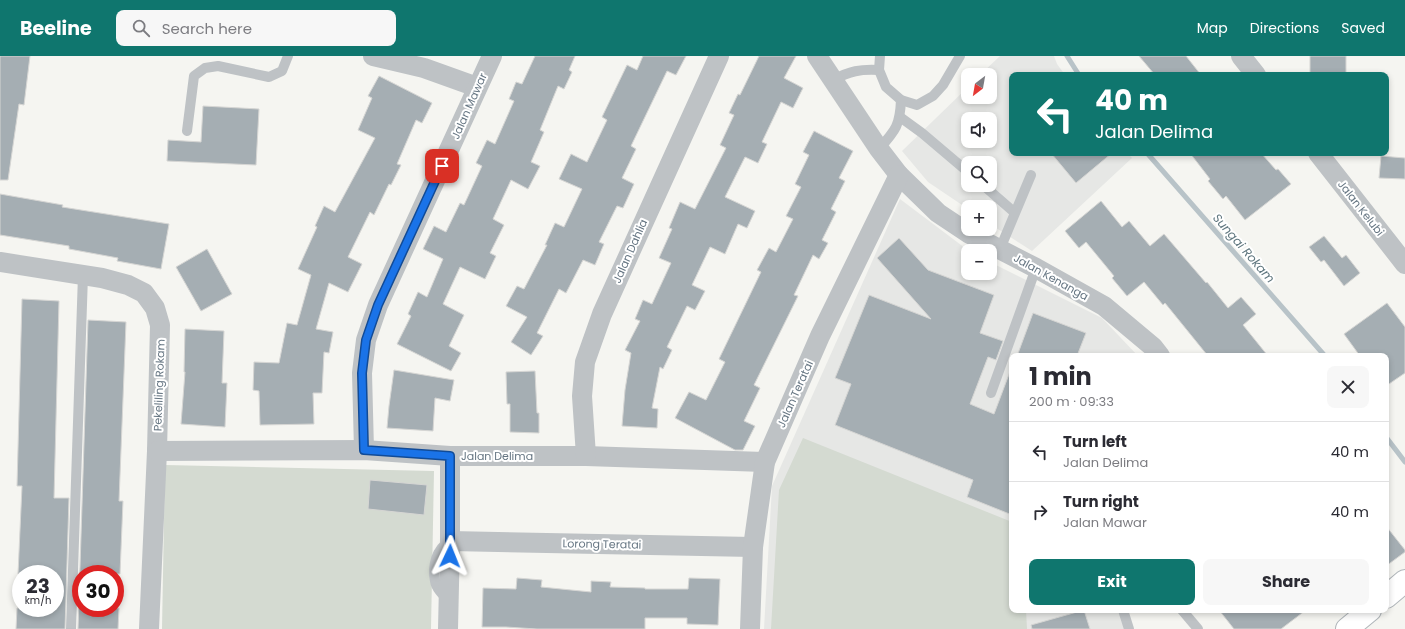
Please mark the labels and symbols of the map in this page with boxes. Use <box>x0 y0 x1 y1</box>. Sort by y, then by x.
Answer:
north arrow <box>961 68 997 104</box>
street label: Jalan Mawar <box>447 70 491 142</box>
pin <box>425 149 459 183</box>
street label: Jalan Kelubi <box>1334 177 1388 239</box>
water label: Sungai Rokam <box>1209 210 1279 286</box>
street label: Jalan Dahlia <box>609 216 651 286</box>
street label: Jalan Kenanga <box>1011 250 1091 304</box>
street label: Pekeliling Rokam <box>149 339 169 431</box>
street label: Jalan Teratai <box>773 358 817 430</box>
street label: Jalan Delima <box>461 448 533 464</box>
position arrow <box>429 535 471 577</box>
street label: Lorong Teratai <box>562 535 642 553</box>
speed limit sign: 30 <box>72 565 124 617</box>

